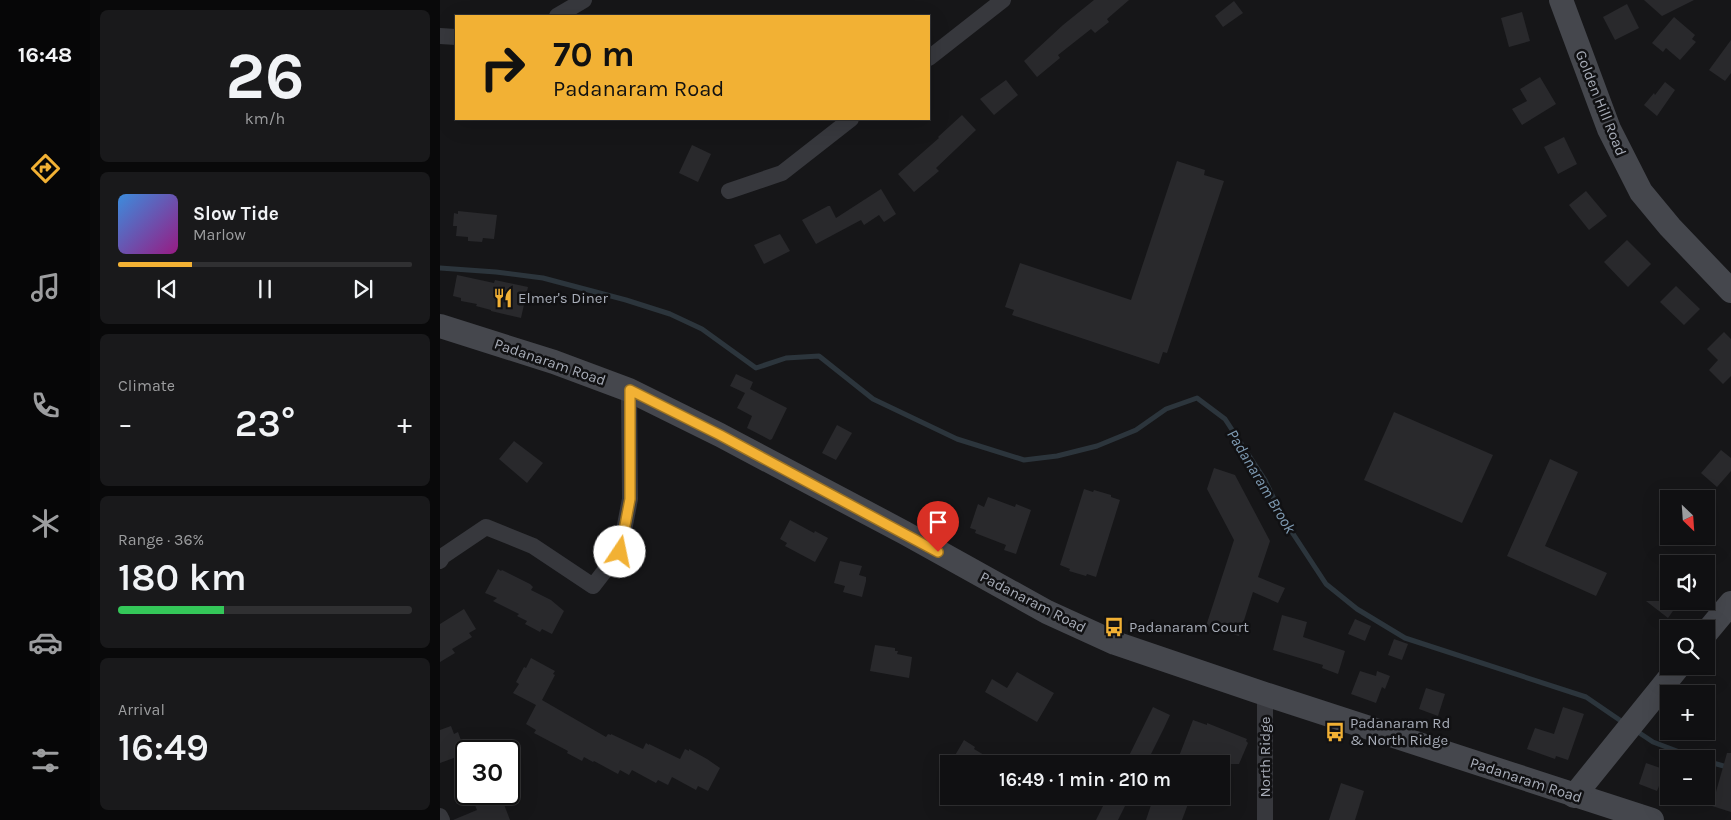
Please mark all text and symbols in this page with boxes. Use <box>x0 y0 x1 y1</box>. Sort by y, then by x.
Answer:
text: 70 m <box>553 34 635 75</box>
icon: right <box>470 35 535 100</box>
text: 26 <box>226 38 304 114</box>
text: 16:48 <box>18 42 72 68</box>
street label: Golden Hill Road <box>1572 48 1630 158</box>
text: Padanaram Road <box>553 76 724 102</box>
text: km/h <box>245 109 285 128</box>
icon: directions <box>28 151 63 186</box>
text: Slow Tide <box>193 203 279 225</box>
text: Marlow <box>193 225 246 244</box>
icon: music <box>28 270 63 305</box>
icon: previous <box>153 275 181 303</box>
icon: pause <box>251 275 279 303</box>
icon: next <box>349 275 377 303</box>
restaurant icon: Elmer's Diner <box>492 287 514 309</box>
place label: Elmer's Diner <box>518 289 608 307</box>
street label: Padanaram Road <box>492 334 608 390</box>
text: Climate <box>118 376 175 395</box>
icon: phone <box>28 388 63 423</box>
text: 23° <box>235 401 295 446</box>
text: − <box>118 407 133 440</box>
text: + <box>397 407 412 440</box>
water label: Padanaram Brook <box>1223 426 1301 538</box>
north arrow <box>1660 490 1715 545</box>
map controls <box>1660 490 1715 805</box>
pin <box>917 501 959 552</box>
icon: climate <box>28 506 63 541</box>
icon: arrive <box>924 508 952 536</box>
position arrow <box>593 525 645 577</box>
text: Range · 36% <box>118 530 204 549</box>
text: 180 km <box>118 555 247 600</box>
button: sound <box>1660 555 1715 610</box>
street label: Padanaram Road <box>977 567 1089 637</box>
bus stop icon: Padanaram Court <box>1103 616 1125 638</box>
place label: Padanaram Court <box>1129 618 1249 636</box>
button: search <box>1660 620 1715 675</box>
icon: car <box>28 625 63 660</box>
button: + <box>1660 685 1715 740</box>
text: Arrival <box>118 700 165 719</box>
place label: Padanaram Rd & North Ridge <box>1350 714 1450 749</box>
street label: North Ridge <box>1256 717 1274 797</box>
bus stop icon: Padanaram Rd & North Ridge <box>1324 721 1346 743</box>
text: 16:49 <box>118 725 209 770</box>
speed limit sign: 30 <box>455 740 520 805</box>
icon: filters <box>28 743 63 778</box>
button: − <box>1660 750 1715 805</box>
street label: Padanaram Road <box>1468 753 1584 807</box>
text: 16:49 · 1 min · 210 m <box>999 769 1171 791</box>

